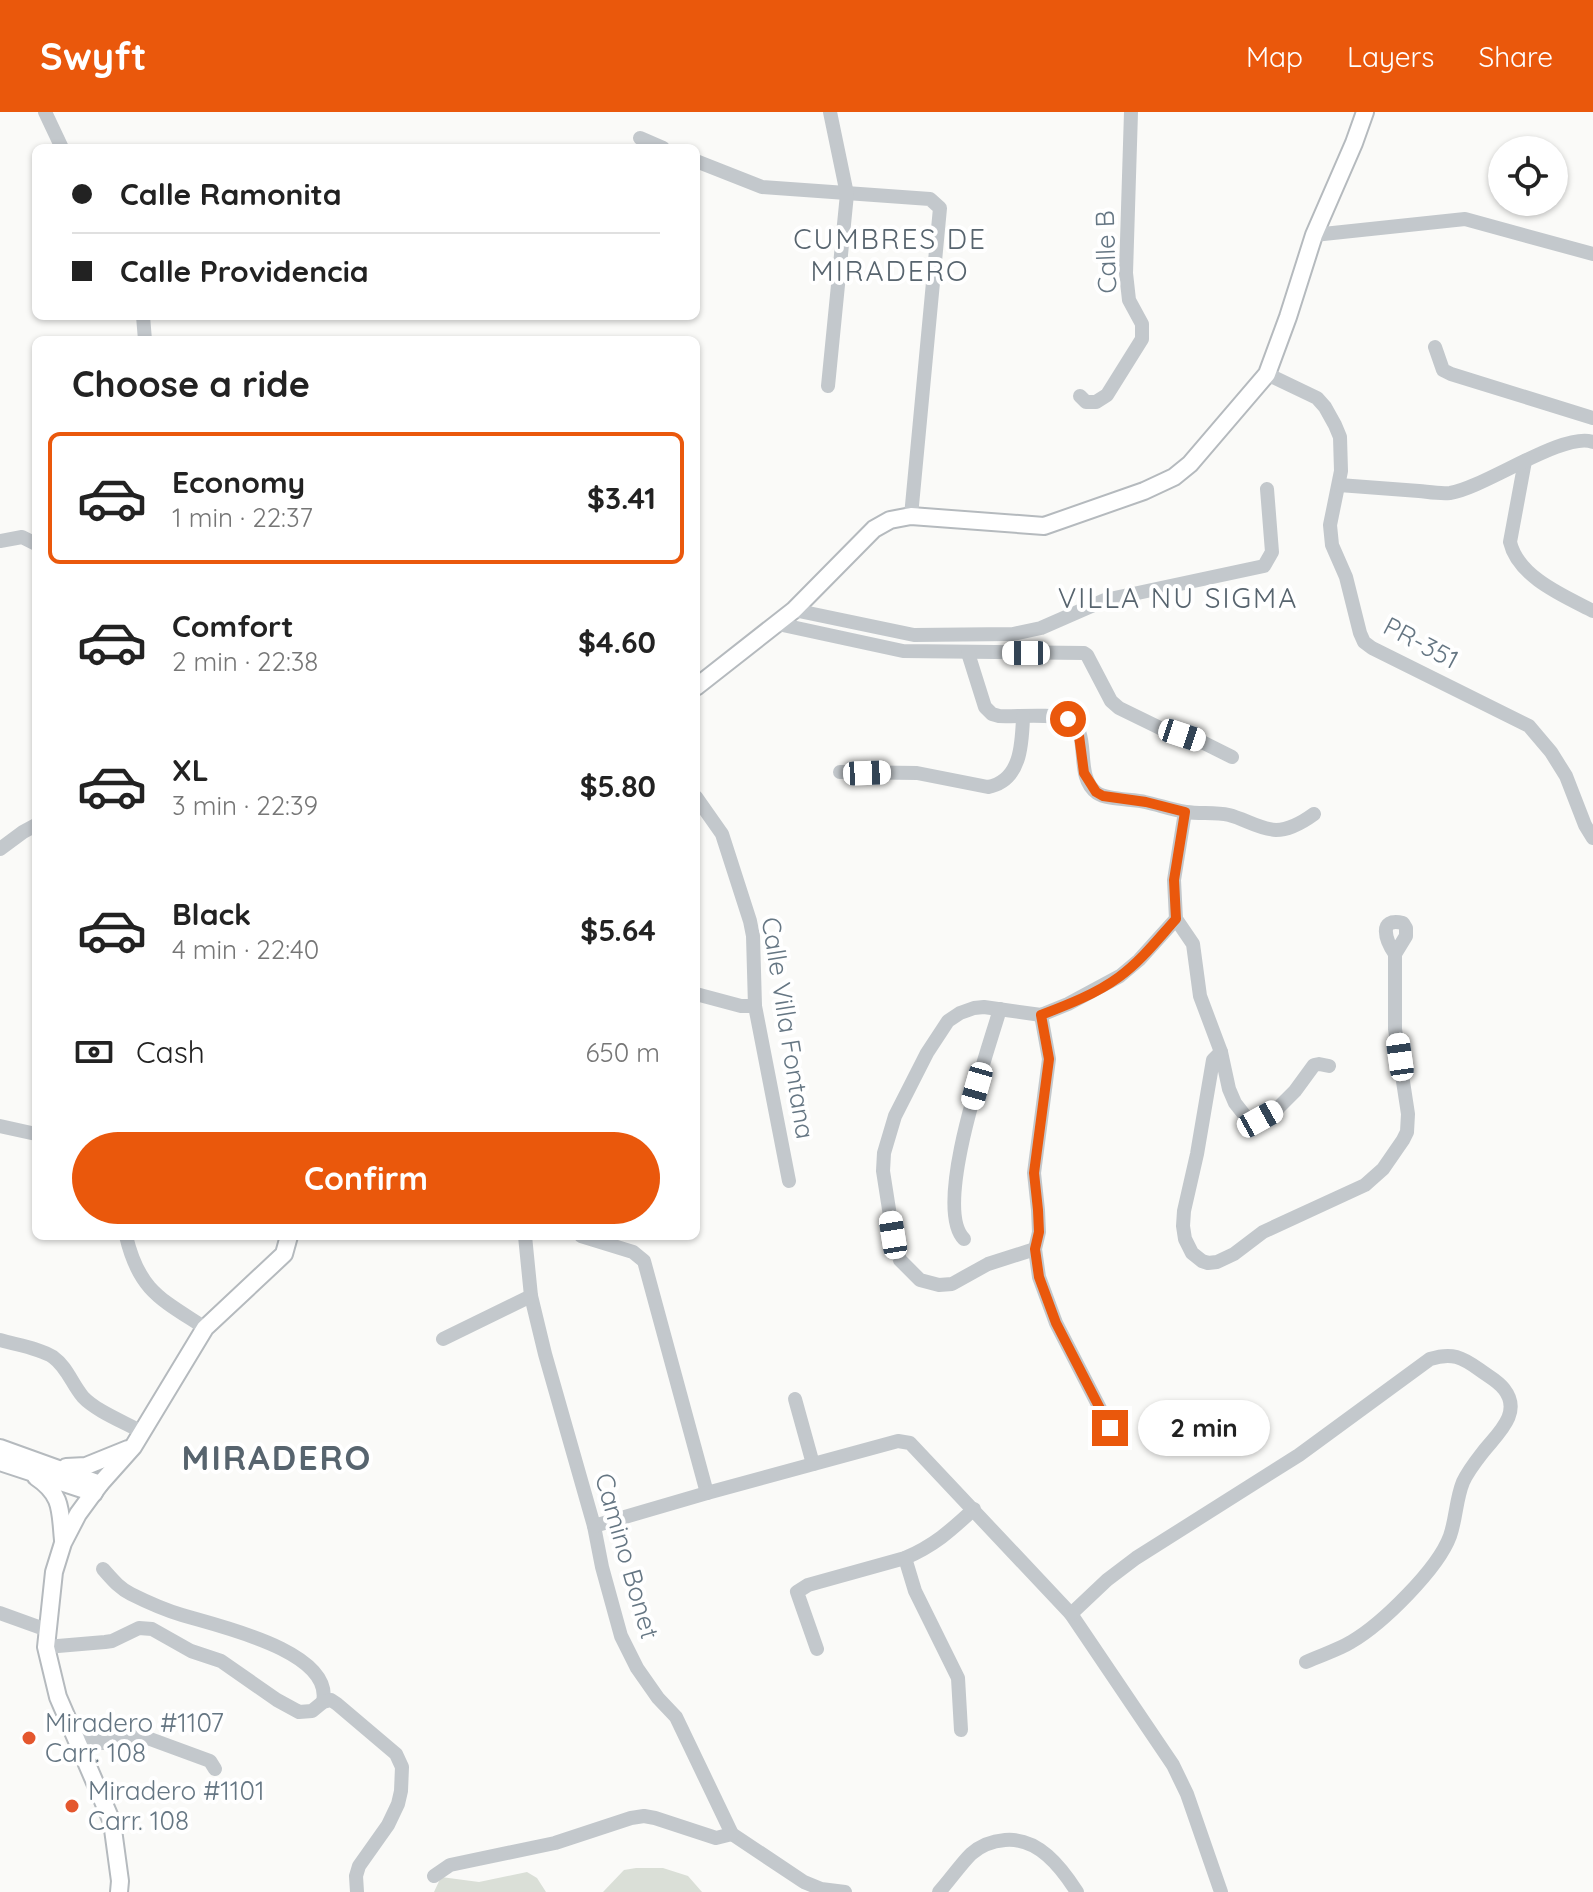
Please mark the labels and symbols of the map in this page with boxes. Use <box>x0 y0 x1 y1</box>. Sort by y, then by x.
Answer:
street label: Calle B <box>1088 210 1123 294</box>
district label: CUMBRES DE MIRADERO <box>793 221 987 288</box>
district label: VILLA NU SIGMA <box>1058 580 1298 615</box>
street label: PR-351 <box>1378 609 1465 676</box>
car <box>1002 641 1050 665</box>
route start <box>1050 701 1086 737</box>
car <box>1155 716 1209 754</box>
car <box>843 760 891 786</box>
street label: Calle Villa Fontana <box>755 915 822 1141</box>
car <box>1385 1032 1415 1082</box>
car <box>959 1060 995 1112</box>
car <box>1233 1097 1287 1141</box>
car <box>877 1209 909 1261</box>
callout: 2 min <box>1138 1400 1270 1456</box>
route end <box>1092 1410 1128 1446</box>
district label: MIRADERO <box>182 1436 372 1479</box>
street label: Camino Bonet <box>588 1469 667 1643</box>
place label: Miradero #1107 Carr. 108 <box>45 1706 224 1769</box>
marker: Miradero #1107 Carr. 108 <box>20 1729 38 1747</box>
place label: Miradero #1101 Carr. 108 <box>88 1774 265 1837</box>
marker: Miradero #1101 Carr. 108 <box>63 1797 81 1815</box>

